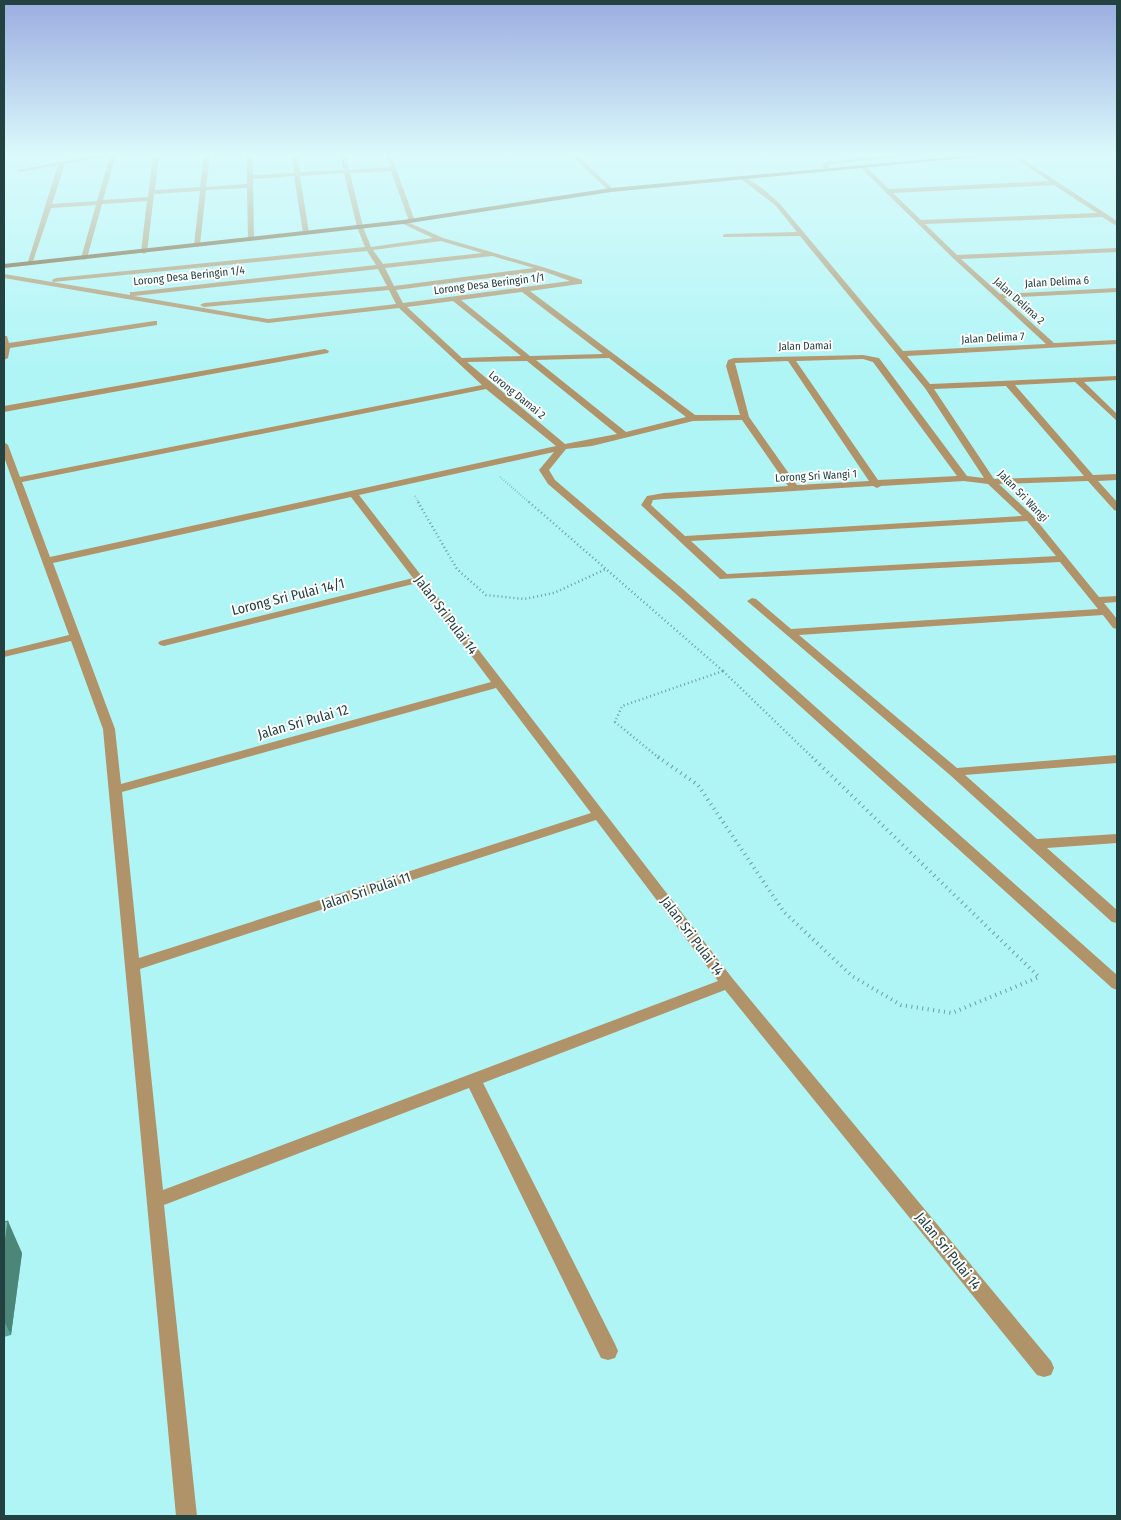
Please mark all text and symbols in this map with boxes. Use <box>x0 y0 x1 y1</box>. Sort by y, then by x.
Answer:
street label: Lorong Desa Beringin 1/4 <box>133 264 246 288</box>
street label: Lorong Desa Beringin 1/1 <box>433 271 545 297</box>
street label: Jalan Delima 6 <box>1025 274 1090 290</box>
street label: Jalan Delima 2 <box>991 275 1047 327</box>
street label: Jalan Delima 7 <box>961 330 1025 346</box>
street label: Jalan Damai <box>778 339 832 353</box>
street label: Lorong Damai 2 <box>486 368 548 422</box>
street label: Lorong Sri Wangi 1 <box>775 467 857 485</box>
street label: Jalan Sri Wangi <box>995 468 1051 525</box>
street label: Jalan Sri Pulai 14 <box>411 572 481 658</box>
street label: Lorong Sri Pulai 14/1 <box>230 575 346 619</box>
street label: Jalan Sri Pulai 12 <box>256 701 350 743</box>
street label: Jalan Sri Pulai 11 <box>319 869 413 913</box>
street label: Jalan Sri Pulai 14 <box>657 893 727 979</box>
street label: Jalan Sri Pulai 14 <box>912 1209 984 1293</box>

